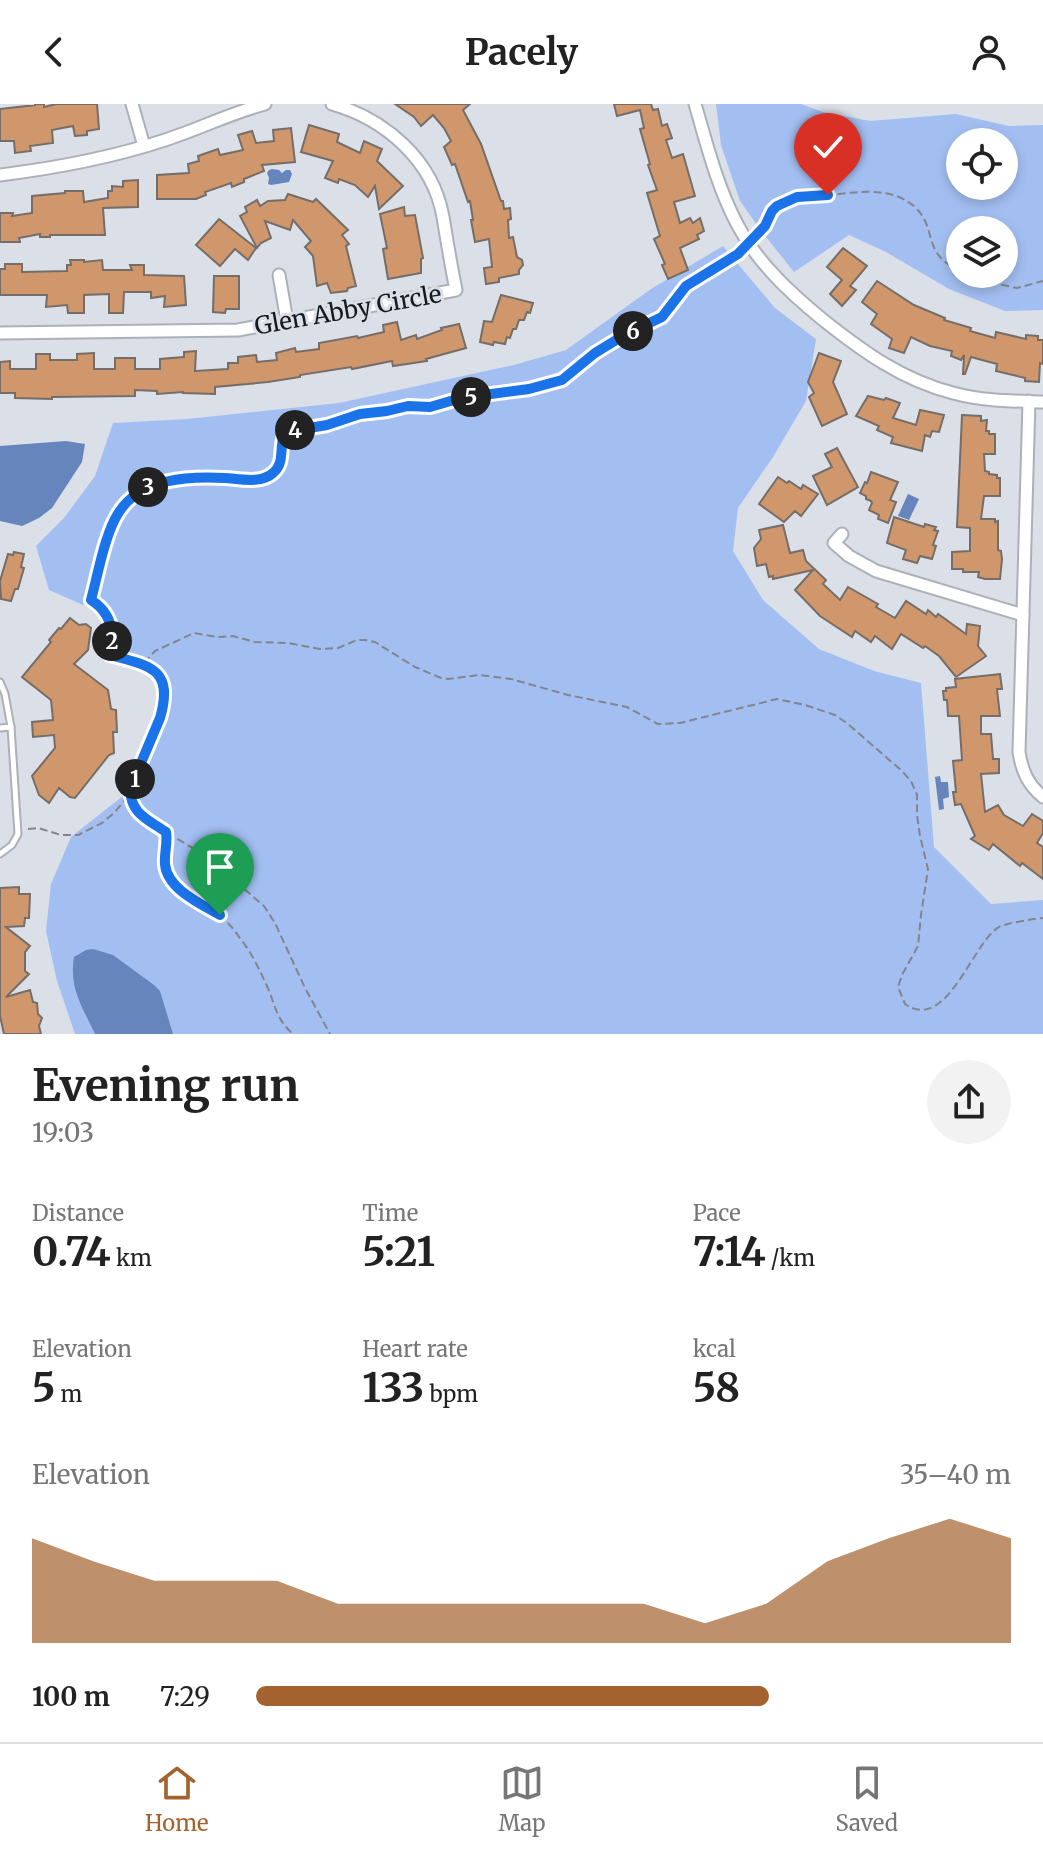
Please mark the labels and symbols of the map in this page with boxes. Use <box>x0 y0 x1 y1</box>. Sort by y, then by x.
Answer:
pin <box>794 113 862 195</box>
street label: Glen Abby Circle <box>252 278 444 342</box>
pin: 6 <box>613 311 653 351</box>
pin: 5 <box>451 377 491 417</box>
pin: 4 <box>275 410 315 450</box>
pin: 3 <box>128 467 168 507</box>
pin: 2 <box>92 621 132 661</box>
pin: 1 <box>115 759 155 799</box>
pin <box>186 833 254 915</box>

